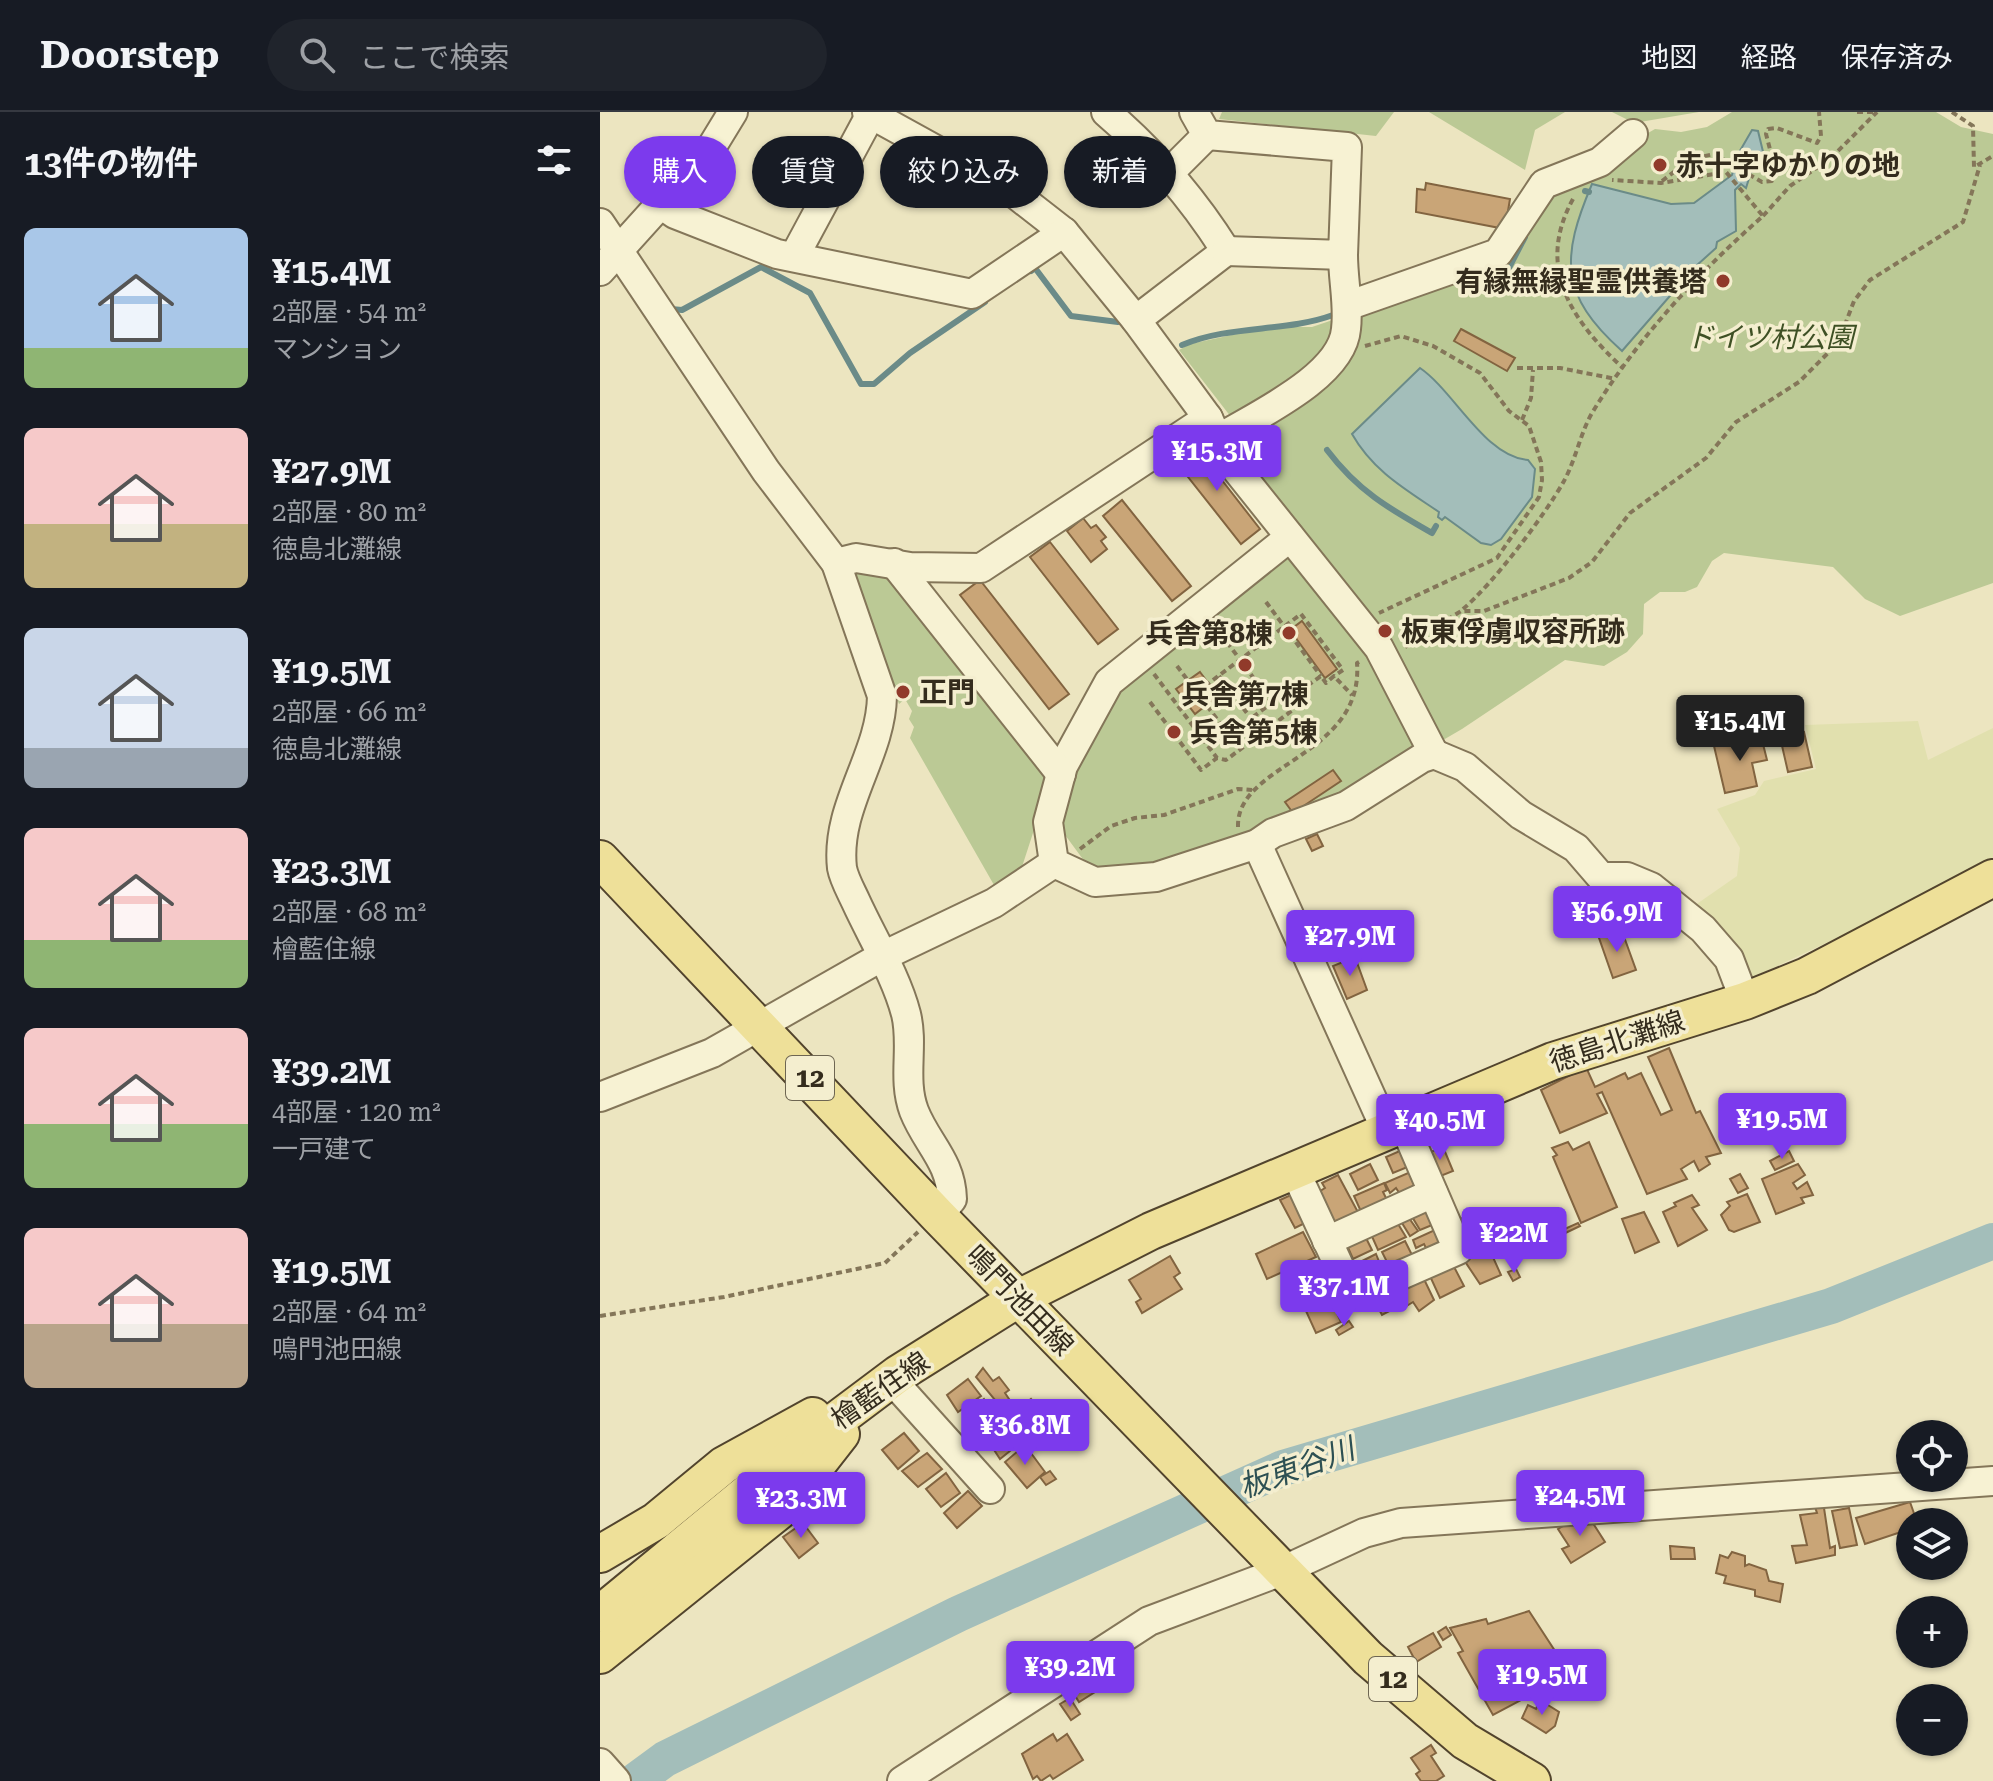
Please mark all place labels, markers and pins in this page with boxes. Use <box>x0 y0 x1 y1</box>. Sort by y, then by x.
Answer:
place label: 赤十字ゆかりの地 <box>1676 149 1900 182</box>
marker: 赤十字ゆかりの地 <box>1651 156 1669 174</box>
place label: 有縁無縁聖霊供養塔 <box>1455 265 1707 298</box>
marker: 有縁無縁聖霊供養塔 <box>1714 272 1732 290</box>
pin: ¥15.3M <box>1152 425 1282 493</box>
place label: 板東俘虜収容所跡 <box>1401 615 1625 648</box>
place label: 兵舎第8棟 <box>1145 617 1273 650</box>
marker: 板東俘虜収容所跡 <box>1376 622 1394 640</box>
marker: 兵舎第8棟 <box>1280 624 1298 642</box>
marker: 兵舎第7棟 <box>1236 656 1254 674</box>
place label: 正門 <box>919 676 975 709</box>
place label: 兵舎第7棟 <box>1181 678 1309 711</box>
marker: 正門 <box>894 683 912 701</box>
pin: ¥15.4M <box>1675 695 1805 763</box>
place label: 兵舎第5棟 <box>1190 716 1318 749</box>
marker: 兵舎第5棟 <box>1165 723 1183 741</box>
pin: ¥56.9M <box>1552 886 1682 954</box>
pin: ¥27.9M <box>1285 910 1415 978</box>
pin: ¥19.5M <box>1717 1093 1847 1161</box>
pin: ¥40.5M <box>1375 1094 1505 1162</box>
pin: ¥22M <box>1467 1207 1561 1275</box>
pin: ¥37.1M <box>1279 1260 1409 1328</box>
pin: ¥36.8M <box>960 1399 1090 1467</box>
pin: ¥24.5M <box>1515 1470 1645 1538</box>
pin: ¥23.3M <box>736 1472 866 1540</box>
pin: ¥39.2M <box>1005 1641 1135 1709</box>
pin: ¥19.5M <box>1477 1649 1607 1717</box>

